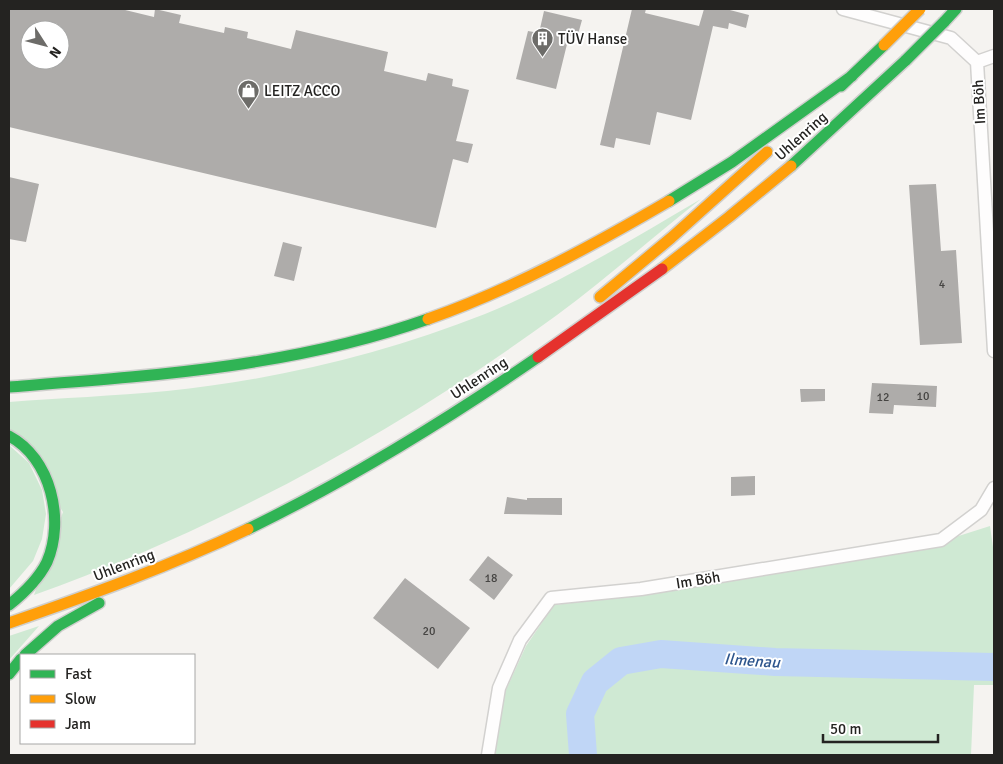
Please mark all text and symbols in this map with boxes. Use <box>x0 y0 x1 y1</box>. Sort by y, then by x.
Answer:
north arrow <box>20 20 70 70</box>
building icon: TÜV Hanse <box>530 27 554 58</box>
place label: TÜV Hanse <box>558 30 627 48</box>
text: N <box>45 43 65 61</box>
shop icon: LEITZ ACCO <box>236 79 260 110</box>
street label: Im Böh <box>969 79 989 125</box>
place label: LEITZ ACCO <box>264 82 341 100</box>
street label: Uhlenring <box>771 108 831 164</box>
house number: 4 <box>939 277 946 292</box>
street label: Uhlenring <box>447 353 511 403</box>
house number: 10 <box>917 389 929 404</box>
house number: 12 <box>877 390 889 405</box>
street label: Uhlenring <box>91 545 157 585</box>
street label: Im Böh <box>675 568 721 592</box>
house number: 18 <box>485 571 497 586</box>
house number: 20 <box>423 624 435 639</box>
water label: Ilmenau <box>723 649 782 673</box>
legend <box>20 654 195 744</box>
text: Fast <box>65 665 92 683</box>
text: Slow <box>65 690 96 708</box>
scale bar <box>823 712 938 744</box>
text: Jam <box>65 715 91 733</box>
text: 50 m <box>830 720 861 738</box>

